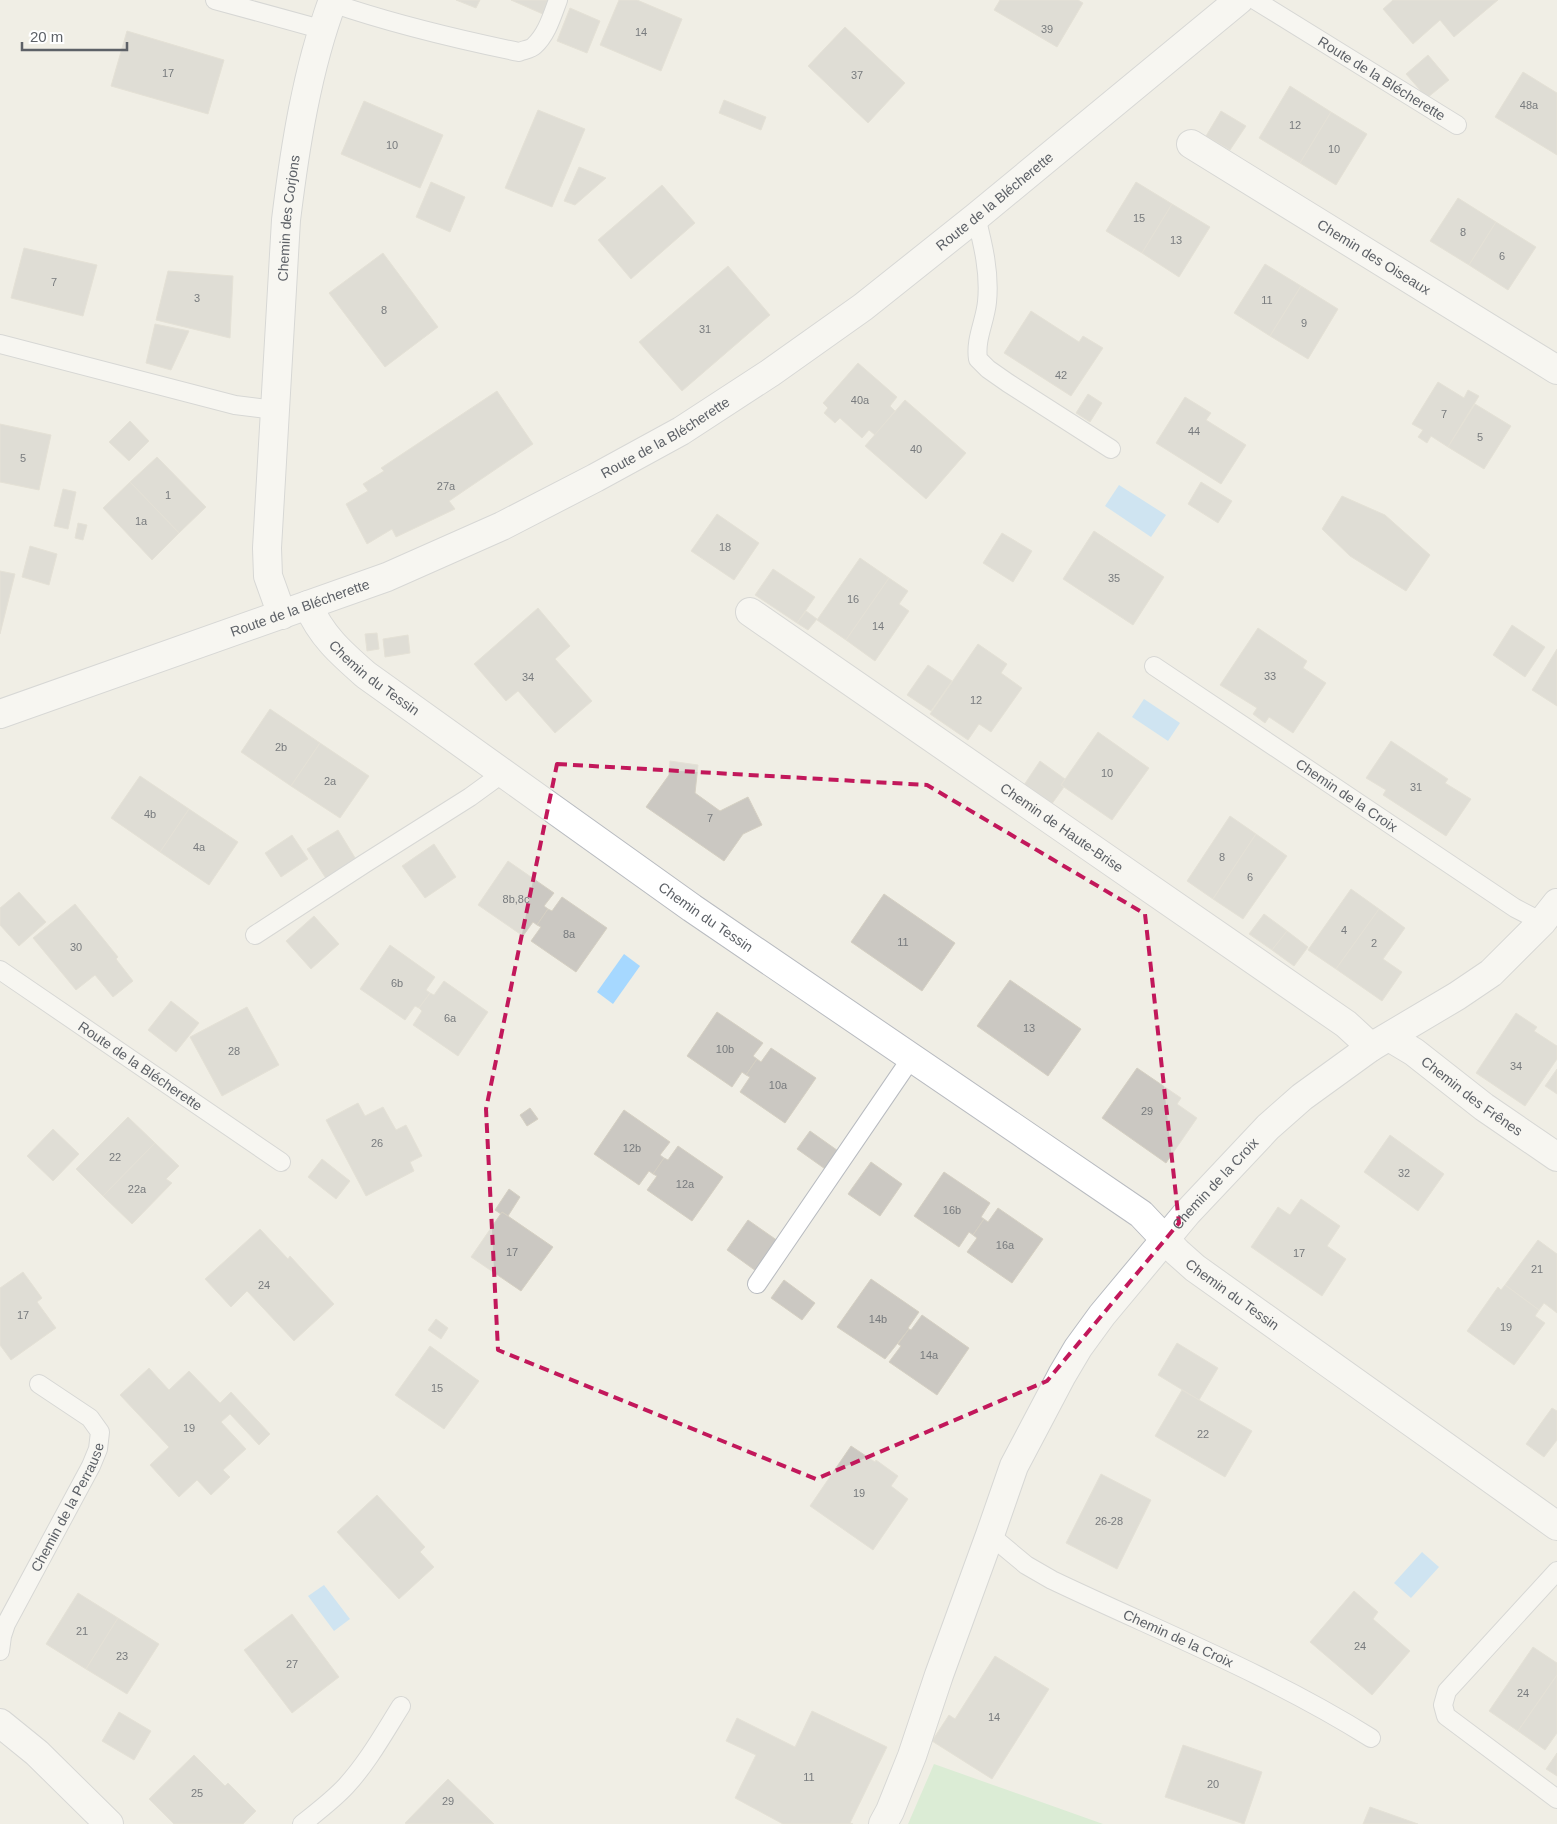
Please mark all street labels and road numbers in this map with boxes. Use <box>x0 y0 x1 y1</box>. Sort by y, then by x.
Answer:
street label: Route de la Blécherette <box>1315 33 1448 124</box>
street label: Route de la Blécherette <box>933 149 1056 254</box>
street label: Chemin des Corjons <box>274 154 303 282</box>
street label: Chemin des Oiseaux <box>1314 216 1433 298</box>
street label: Route de la Blécherette <box>598 393 733 481</box>
street label: Route de la Blécherette <box>228 576 372 640</box>
street label: Chemin du Tessin <box>326 637 423 719</box>
street label: Chemin de la Croix <box>1293 755 1401 835</box>
street label: Chemin de Haute-Brise <box>997 780 1126 876</box>
street label: Chemin du Tessin <box>656 879 756 955</box>
street label: Route de la Blécherette <box>75 1018 206 1114</box>
street label: Chemin des Frênes <box>1418 1053 1526 1139</box>
street label: Chemin de la Croix <box>1169 1134 1262 1233</box>
street label: Chemin du Tessin <box>1182 1255 1282 1333</box>
street label: Chemin de la Perrause <box>28 1442 107 1574</box>
street label: Chemin de la Croix <box>1121 1606 1236 1670</box>

